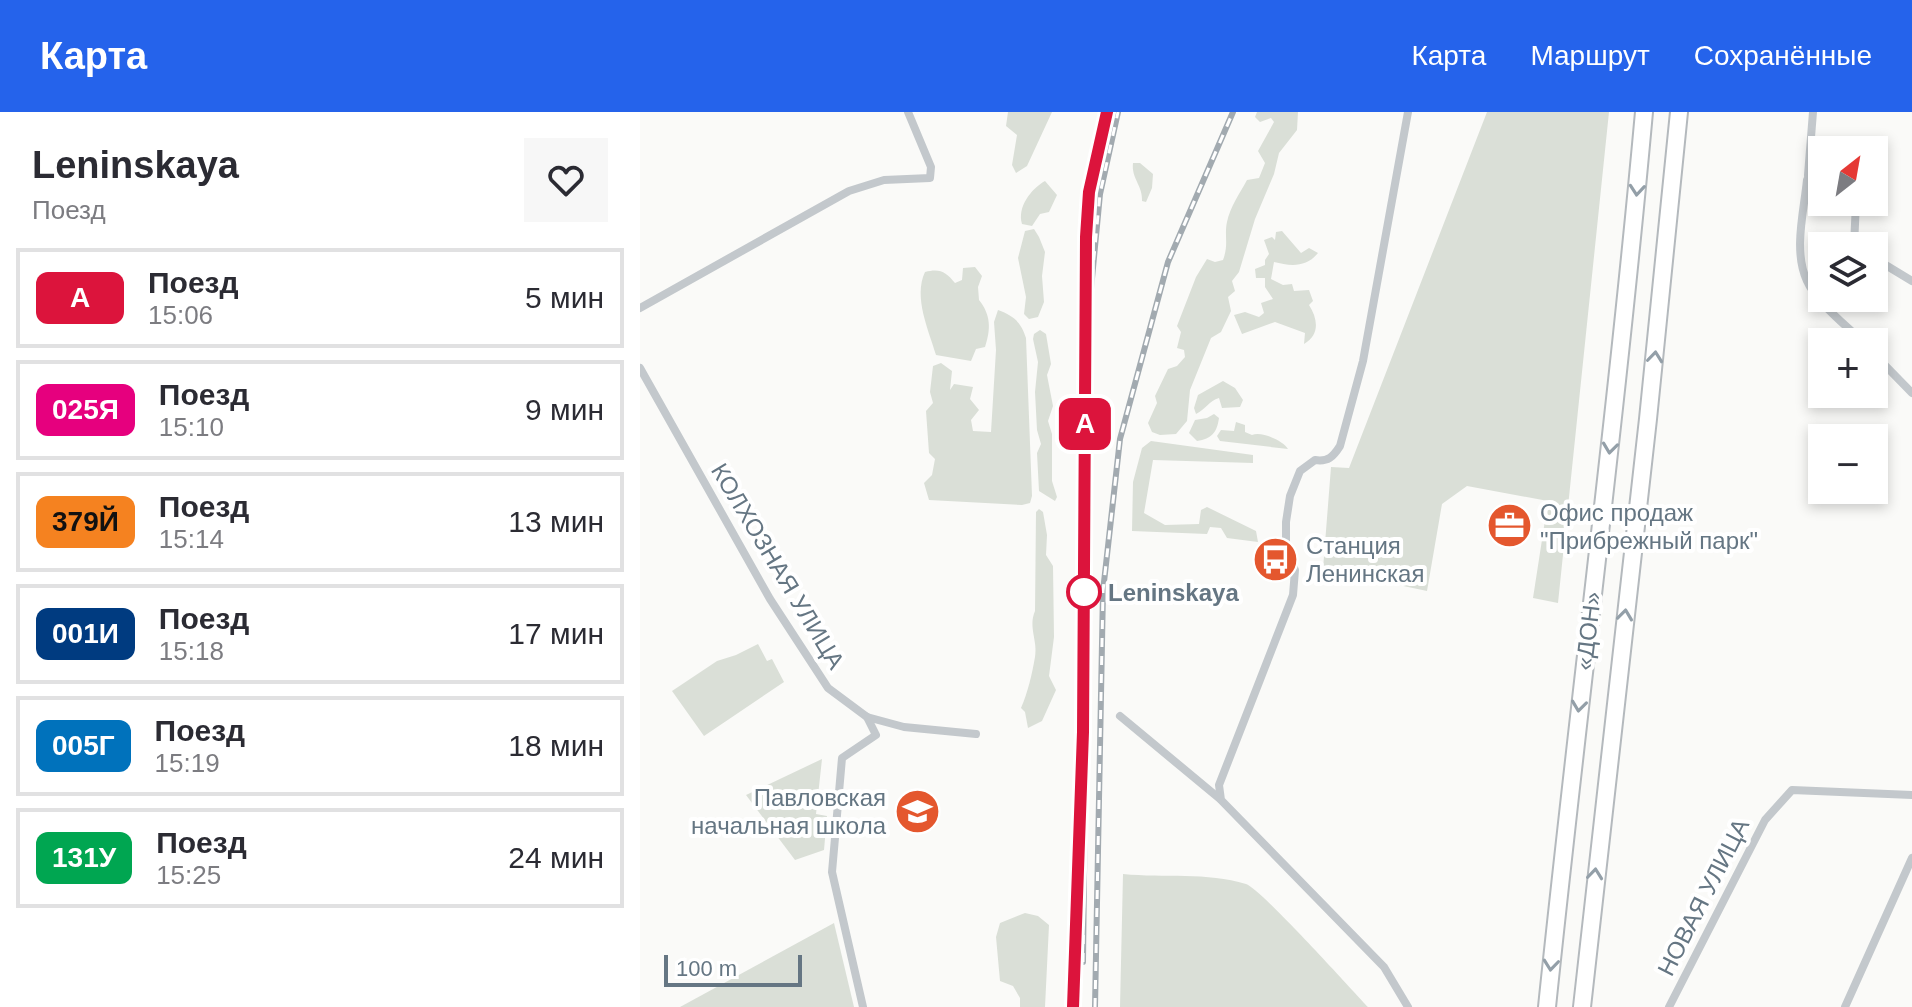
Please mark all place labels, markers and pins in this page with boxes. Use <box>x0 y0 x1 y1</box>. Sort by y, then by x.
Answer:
place label: Офис продаж "Прибрежный парк" <box>1540 499 1758 554</box>
office icon: Офис продаж "Прибрежный парк" <box>1485 502 1533 550</box>
place label: Станция Ленинская <box>1306 532 1424 587</box>
bus stop icon: Станция Ленинская <box>1251 535 1299 583</box>
marker: Leninskaya <box>1067 575 1101 609</box>
place label: Leninskaya <box>1108 579 1239 606</box>
place label: Павловская начальная школа <box>691 784 887 839</box>
school or university icon: Павловская начальная школа <box>893 787 941 835</box>

